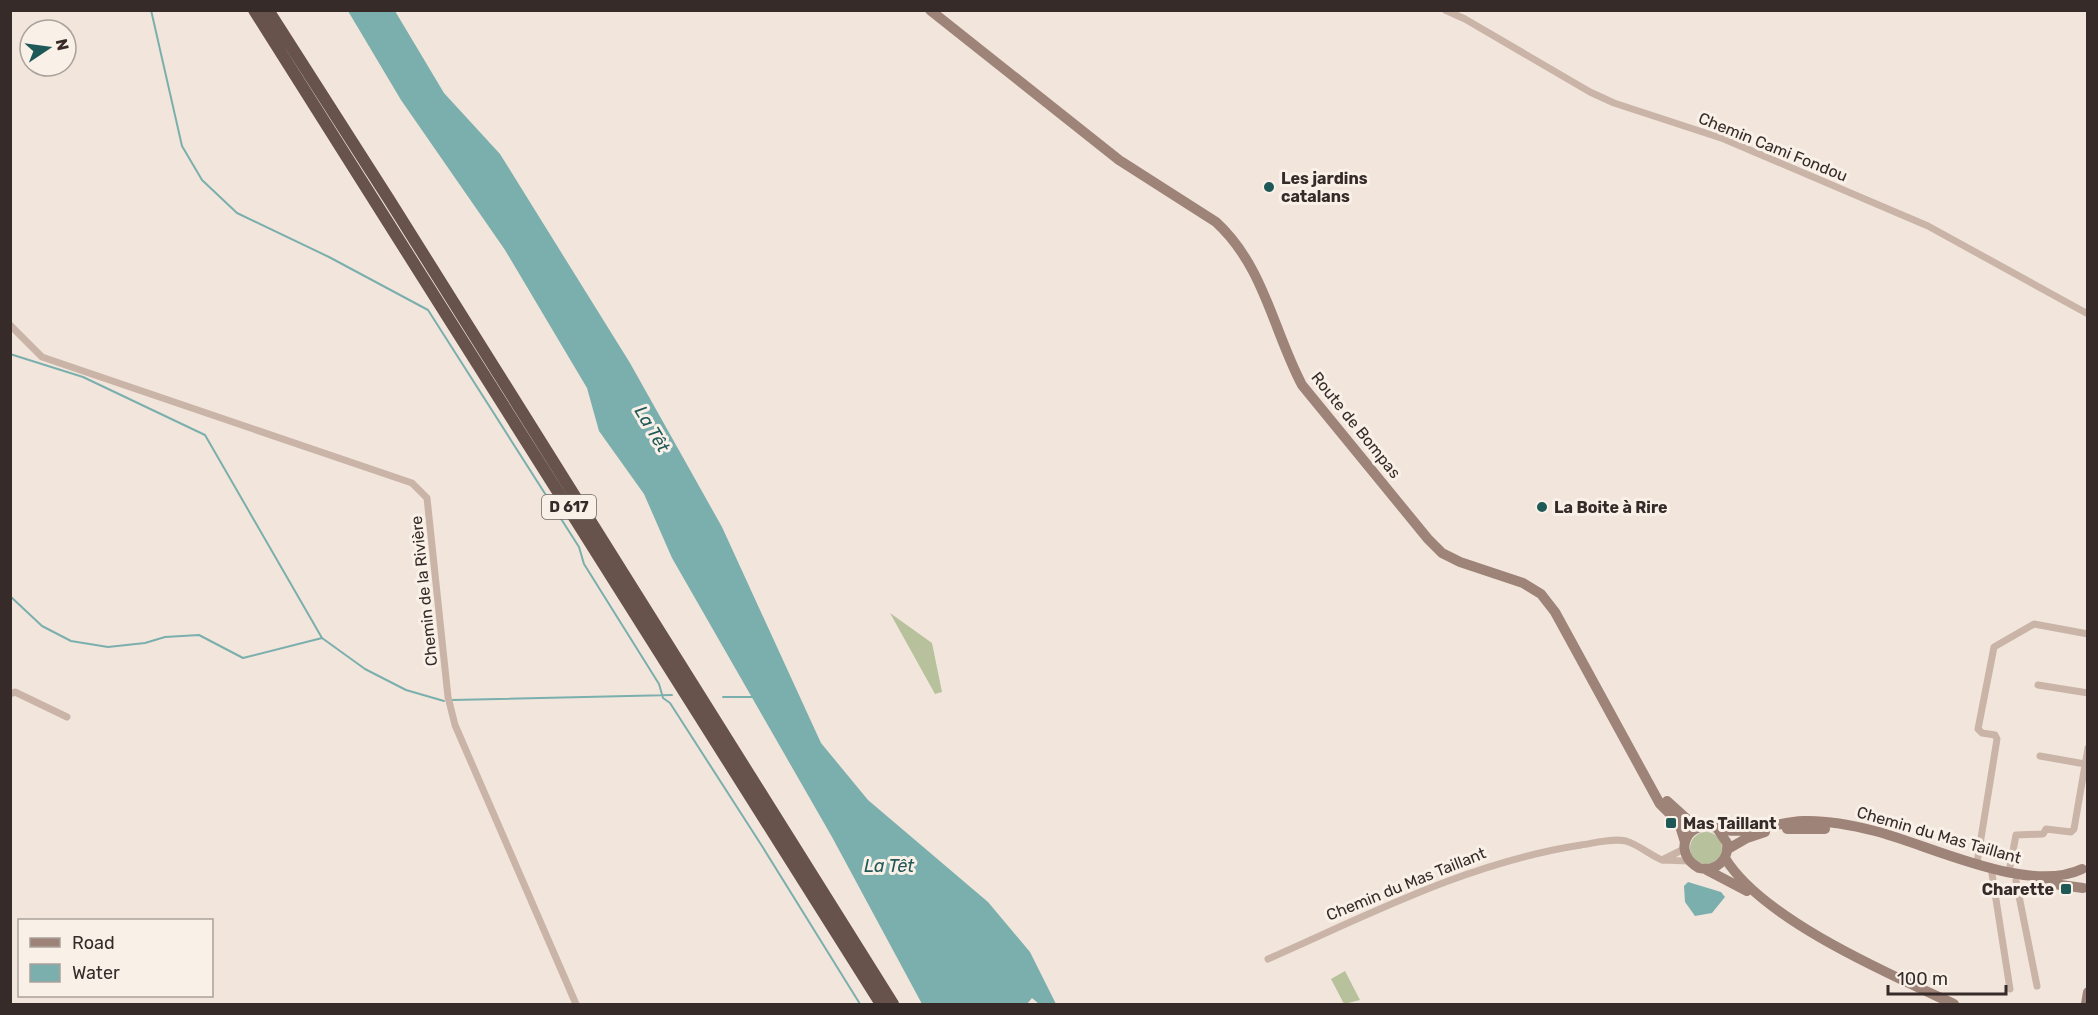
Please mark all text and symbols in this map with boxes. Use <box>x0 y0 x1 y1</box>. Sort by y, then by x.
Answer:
north arrow <box>18 18 78 78</box>
text: N <box>52 37 73 52</box>
street label: Chemin Cami Fondou <box>1696 108 1850 186</box>
place label: Les jardins catalans <box>1281 169 1368 206</box>
marker: Les jardins catalans <box>1262 180 1276 194</box>
street label: Route de Bompas <box>1307 368 1405 482</box>
water label: La Têt <box>630 402 675 457</box>
road number: D 617 <box>542 495 596 519</box>
place label: La Boite à Rire <box>1554 498 1668 517</box>
marker: La Boite à Rire <box>1535 500 1549 514</box>
street label: Chemin de la Rivière <box>407 515 441 667</box>
street label: Chemin du Mas Taillant <box>1855 802 2023 868</box>
place label: Mas Taillant <box>1683 814 1777 833</box>
marker: Mas Taillant <box>1664 816 1678 830</box>
street label: Chemin du Mas Taillant <box>1323 843 1489 925</box>
water label: La Têt <box>864 855 915 877</box>
place label: Charette <box>1982 880 2054 899</box>
marker: Charette <box>2059 882 2073 896</box>
legend <box>18 919 213 997</box>
text: Road <box>72 932 115 954</box>
scale bar <box>1888 958 2006 996</box>
text: Water <box>72 962 120 984</box>
text: 100 m <box>1897 968 1948 990</box>

